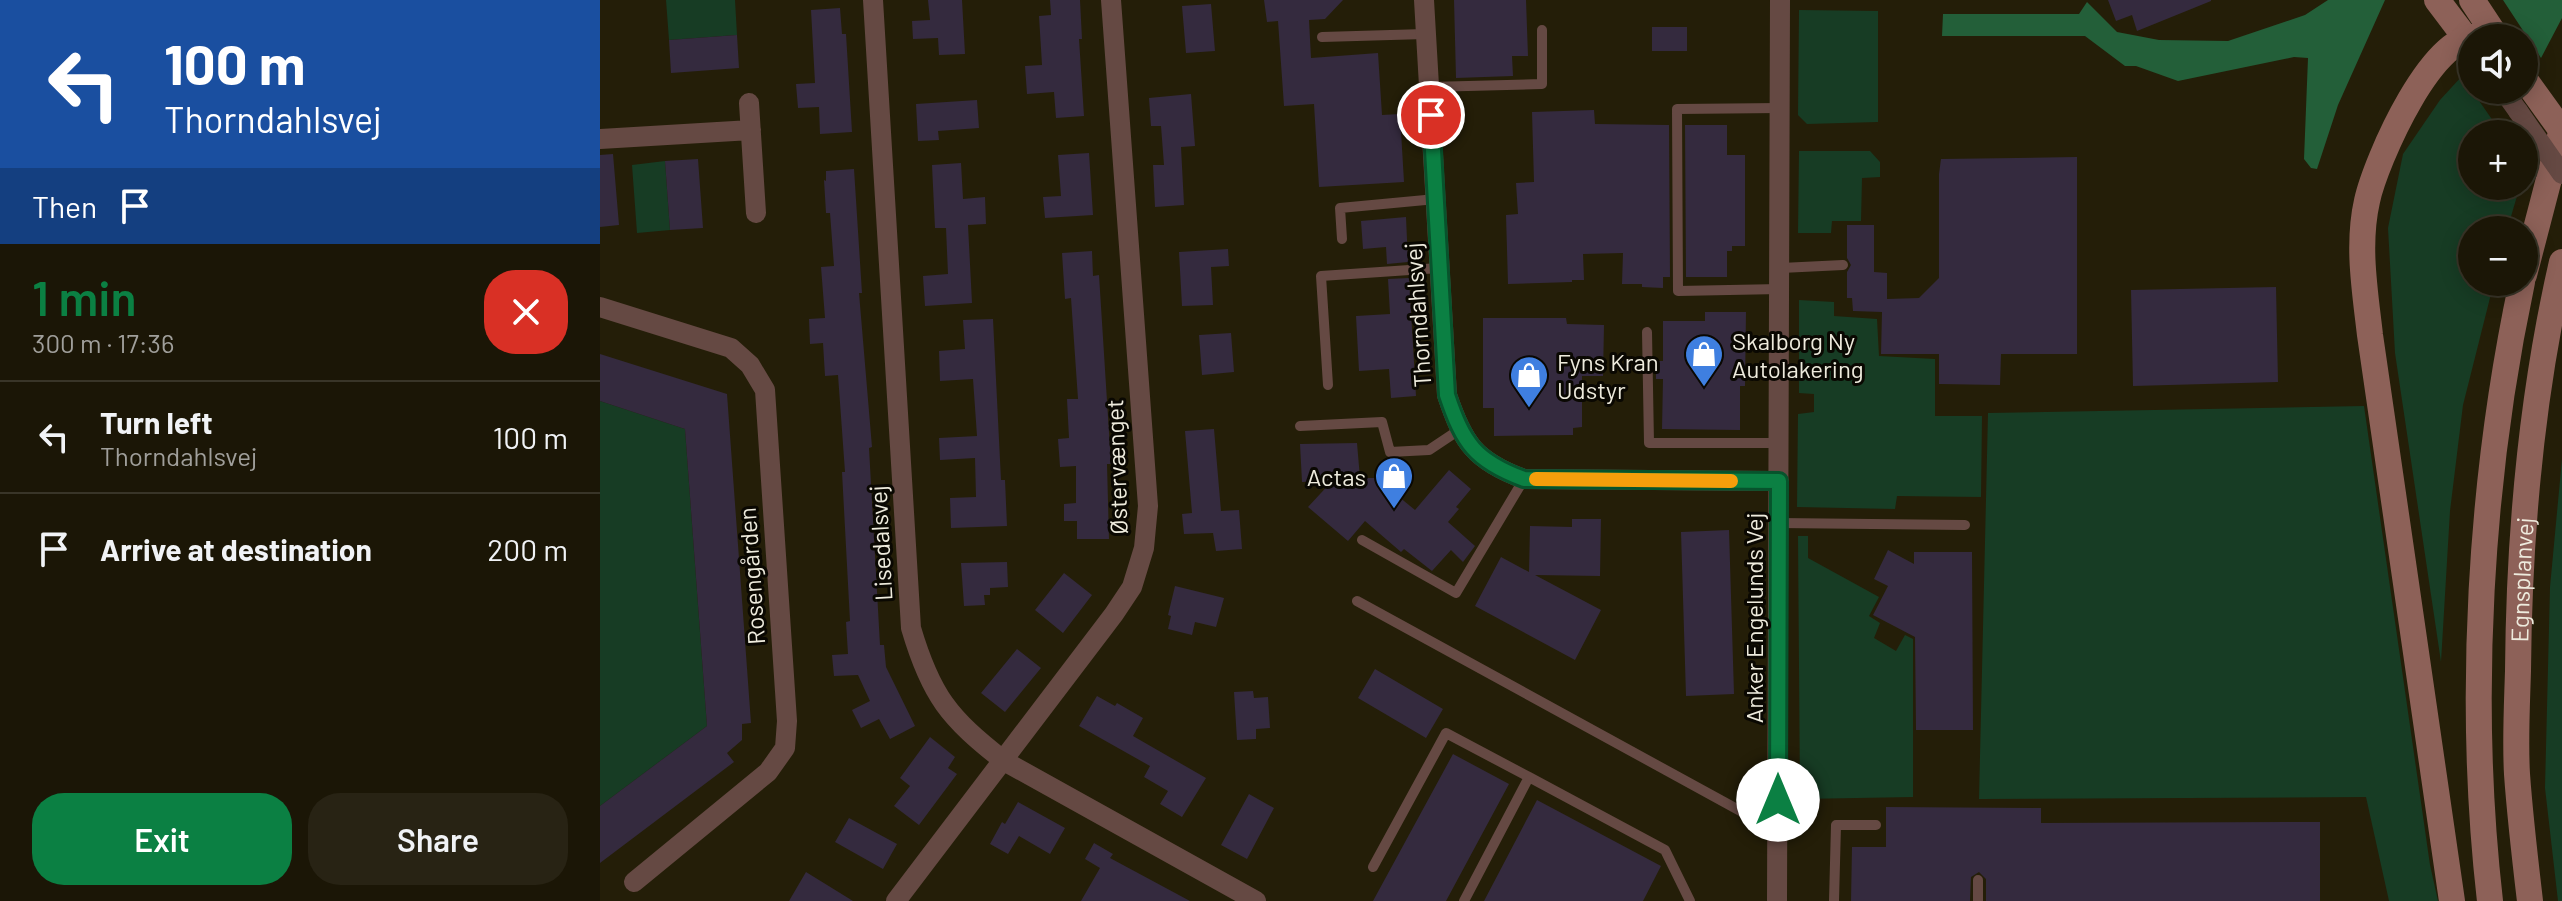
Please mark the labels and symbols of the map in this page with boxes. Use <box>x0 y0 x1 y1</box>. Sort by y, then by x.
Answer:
pin <box>1397 81 1465 149</box>
street label: Thorndahlsvej <box>1397 242 1437 388</box>
place label: Skalborg Ny Autolakering <box>1732 326 1864 383</box>
shop icon: Skalborg Ny Autolakering <box>1683 333 1725 388</box>
place label: Fyns Kran Udstyr <box>1557 347 1659 404</box>
shop icon: Fyns Kran Udstyr <box>1508 354 1550 409</box>
street label: Østervænget <box>1099 399 1133 535</box>
shop icon: Actas <box>1373 455 1415 510</box>
place label: Actas <box>1307 462 1366 491</box>
street label: Lisedalsvej <box>862 485 898 601</box>
street label: Rosengården <box>732 506 770 646</box>
street label: Anker Engelunds Vej <box>1739 513 1768 723</box>
street label: Egnsplanvej <box>2504 516 2539 643</box>
position arrow <box>1736 758 1820 842</box>

